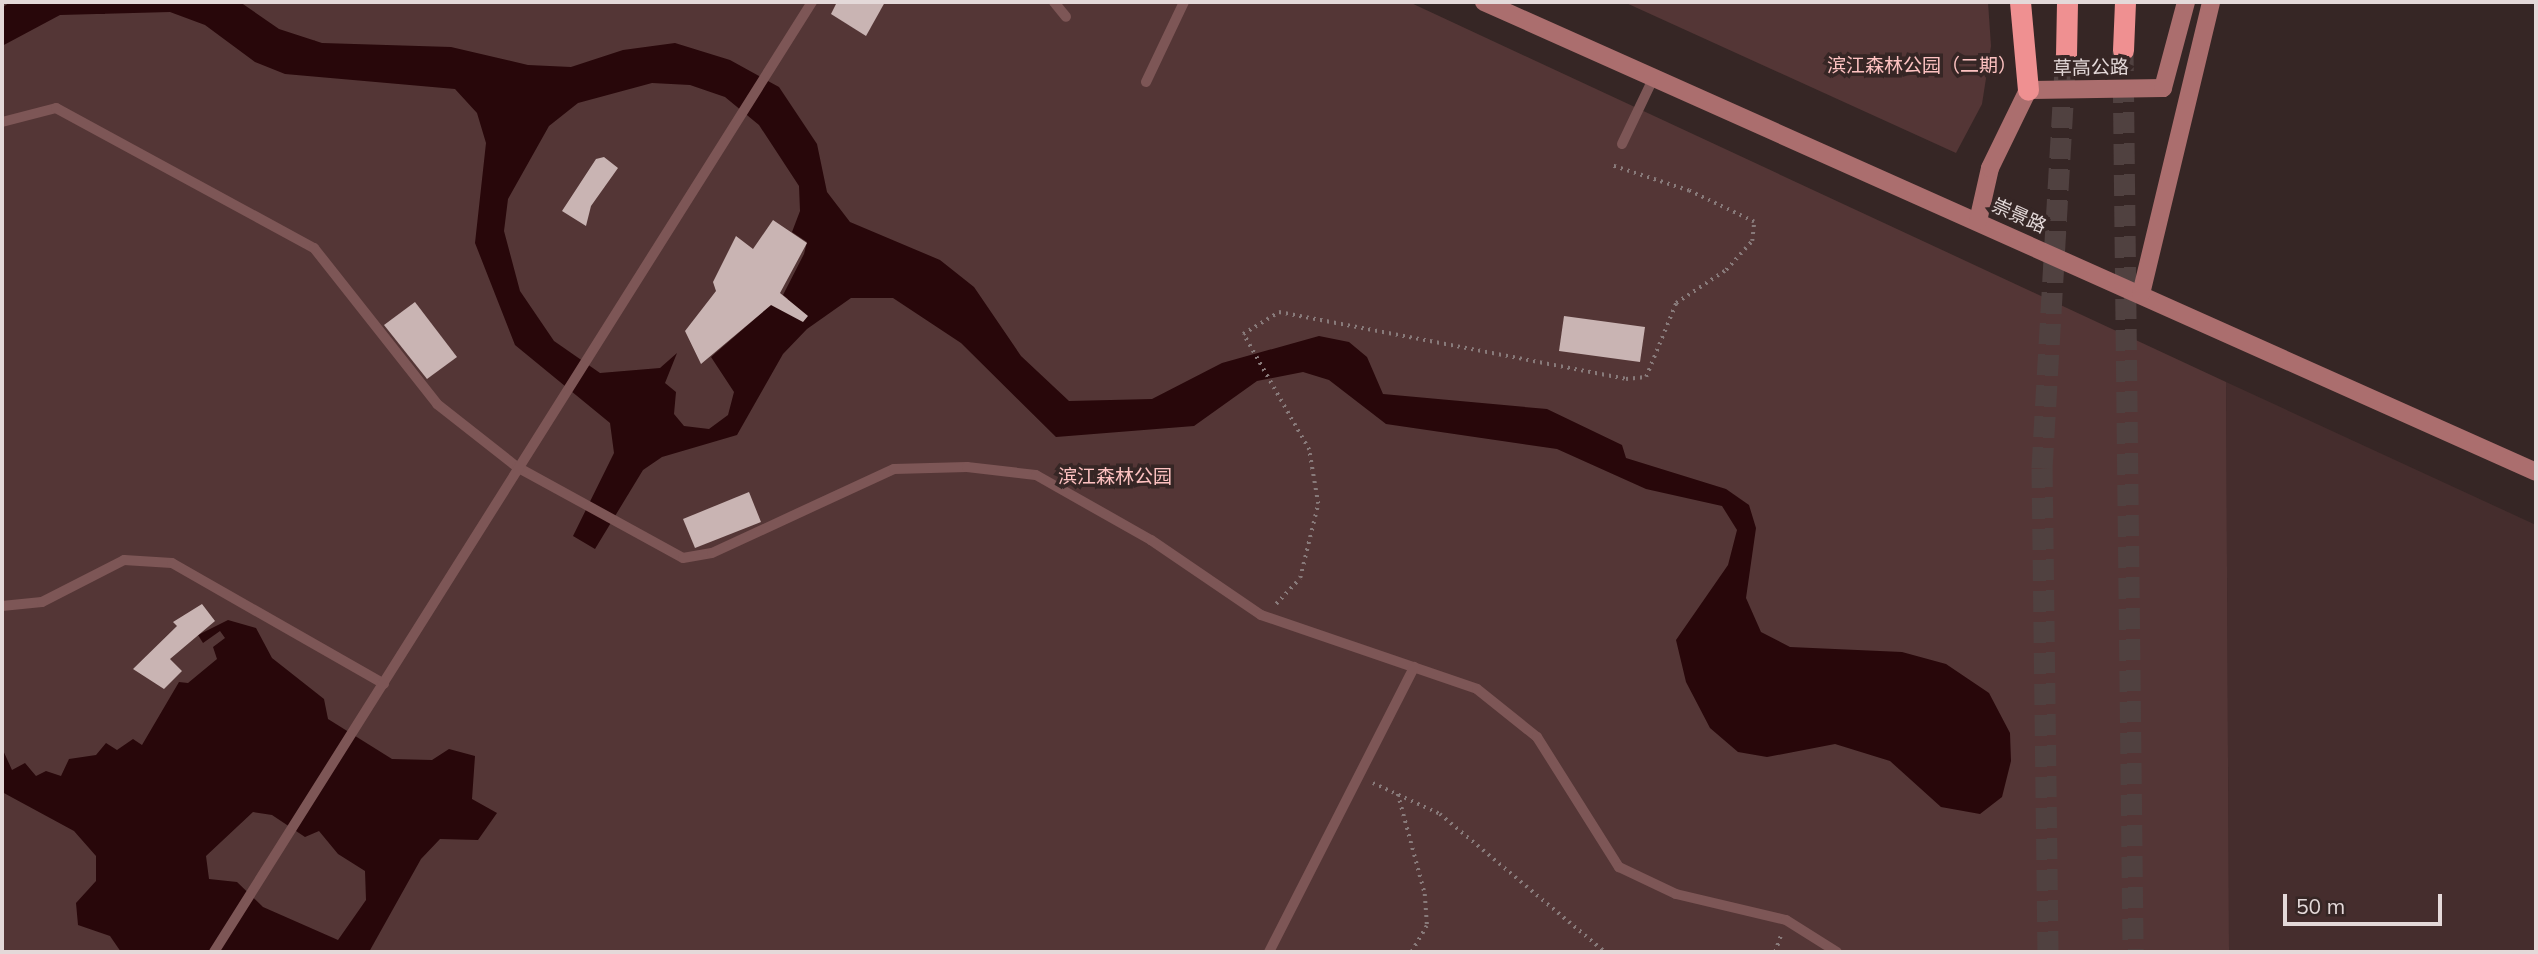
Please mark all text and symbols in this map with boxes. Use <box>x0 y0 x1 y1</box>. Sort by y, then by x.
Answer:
park label: 滨江森林公园（二期） <box>1827 55 2017 77</box>
street label: 草高公路 <box>2053 56 2129 80</box>
street label: 崇景路 <box>1988 194 2050 238</box>
park label: 滨江森林公园 <box>1058 466 1172 488</box>
scale bar <box>2286 880 2445 924</box>
text: 50 m <box>2296 893 2345 919</box>

